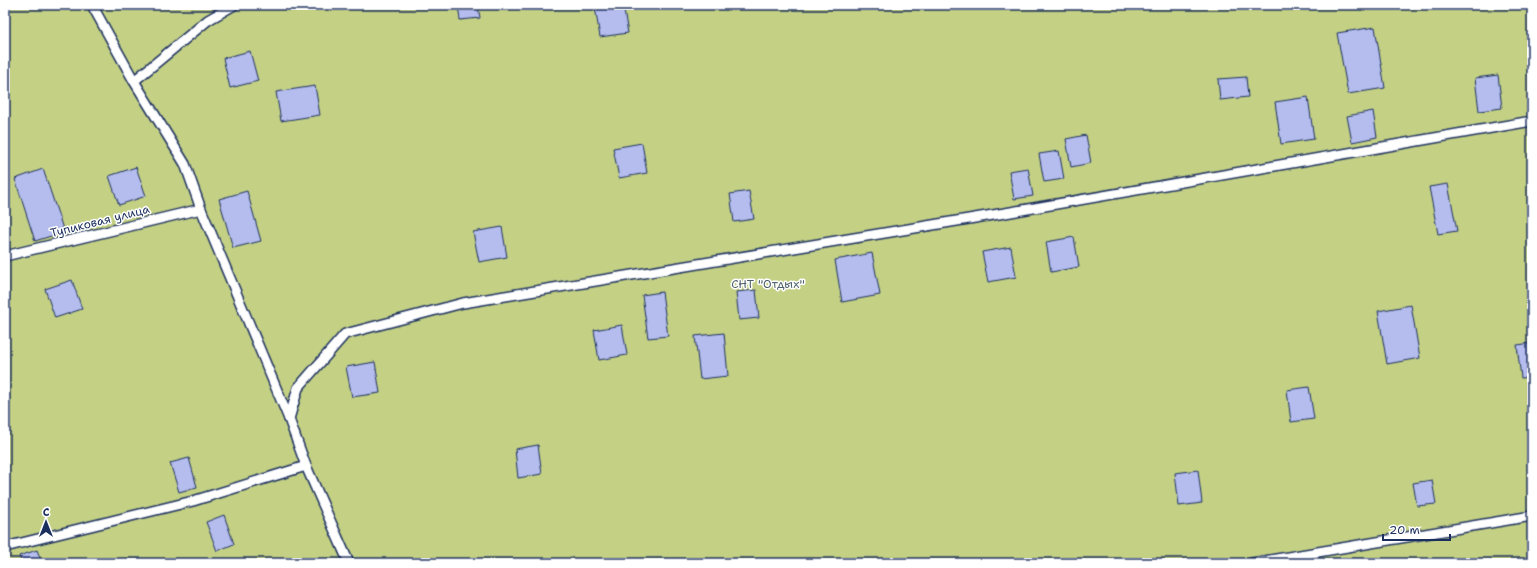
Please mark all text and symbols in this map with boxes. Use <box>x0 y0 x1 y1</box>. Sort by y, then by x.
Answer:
street label: Тупиковая улица <box>49 201 152 241</box>
park label: СНТ "Отдых" <box>731 276 805 292</box>
north arrow <box>26 502 66 542</box>
text: С <box>43 505 50 520</box>
scale bar <box>1383 516 1450 542</box>
text: 20 m <box>1389 522 1420 538</box>

